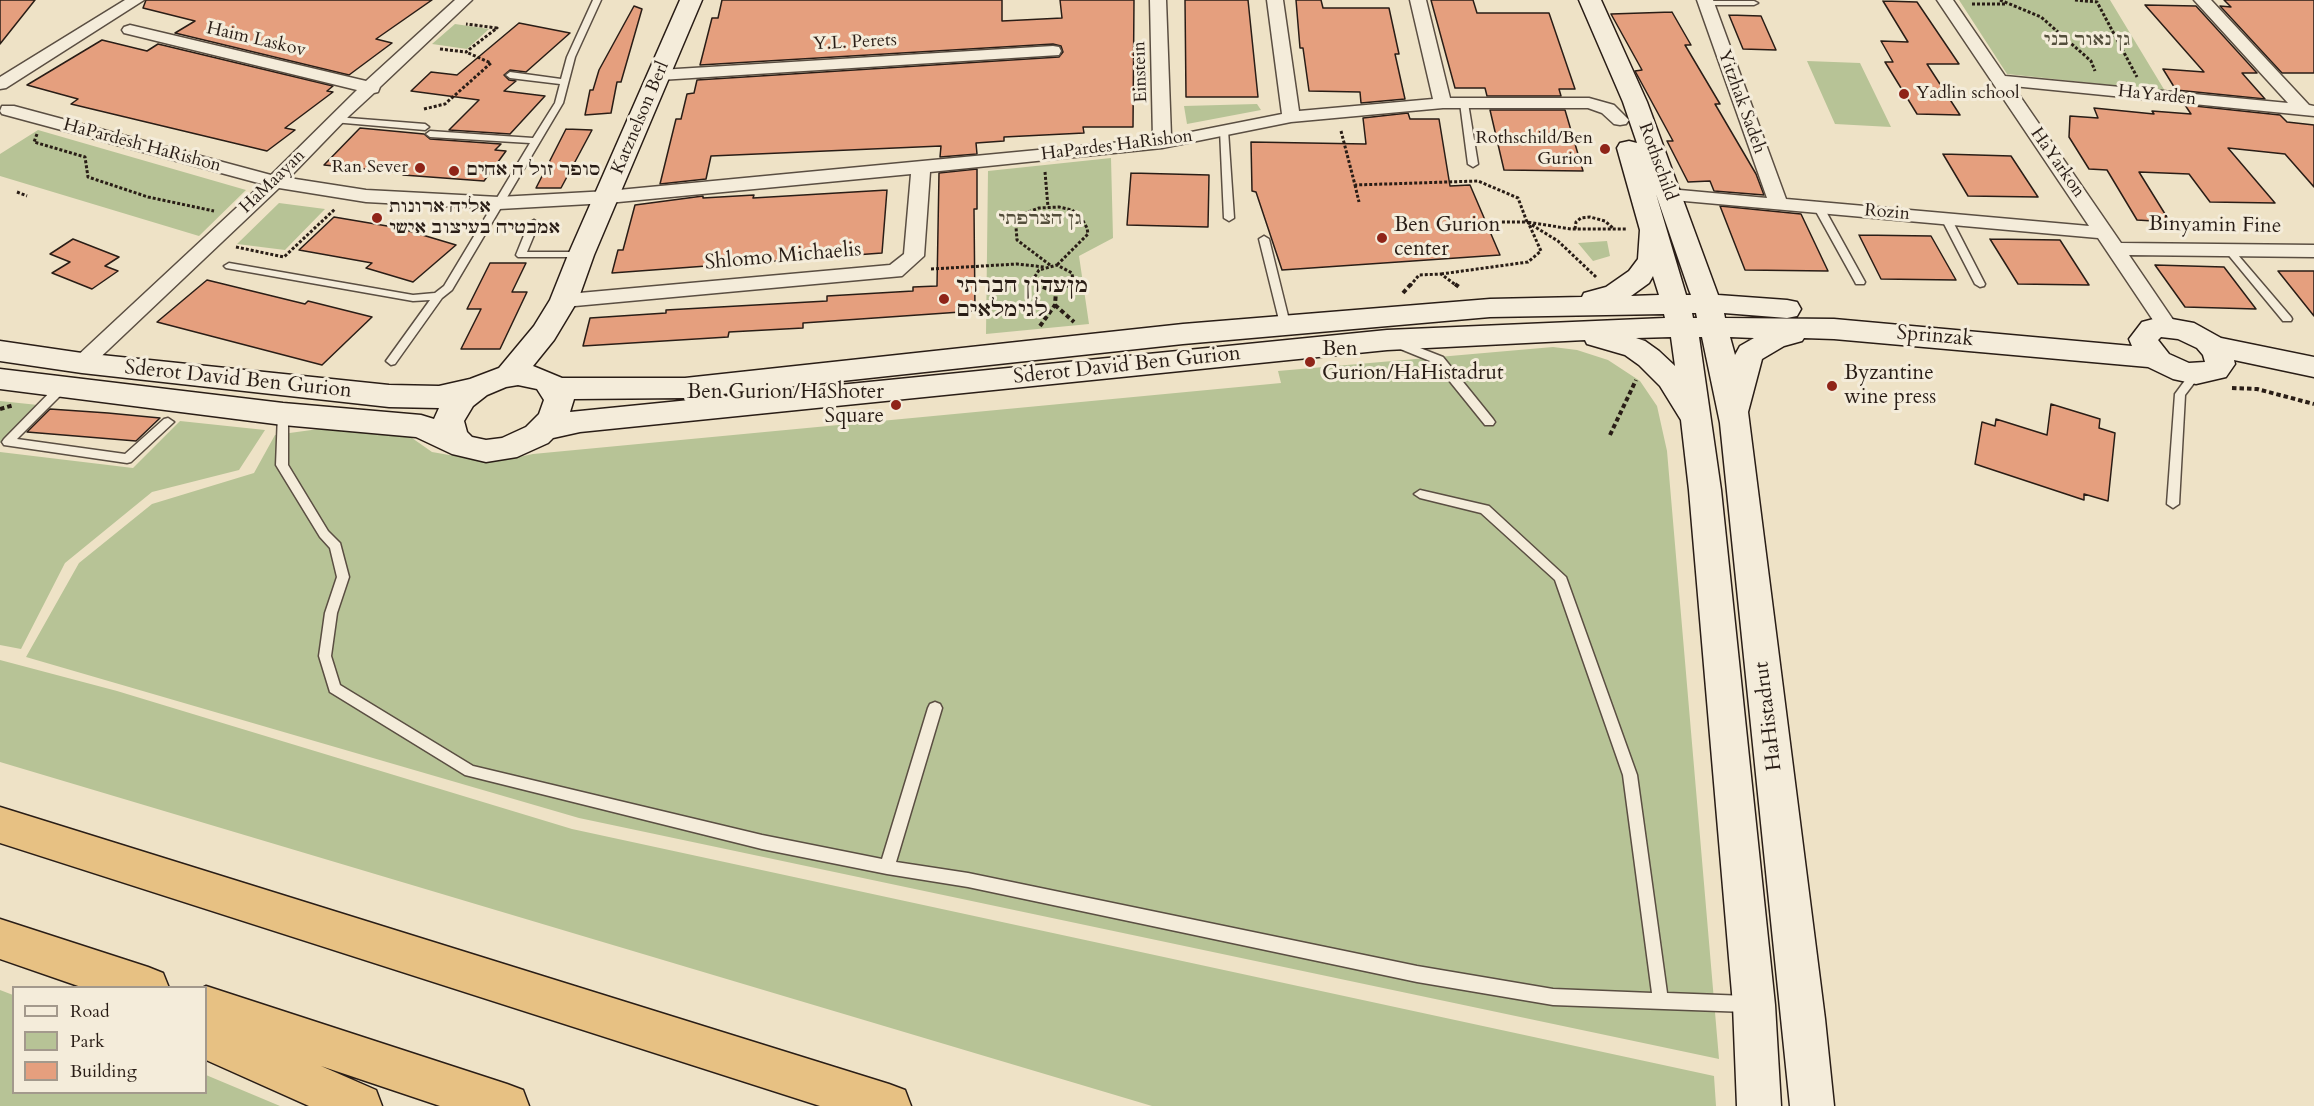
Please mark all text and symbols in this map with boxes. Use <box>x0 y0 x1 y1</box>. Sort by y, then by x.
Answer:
street label: Haim Laskov <box>204 18 308 62</box>
street label: Y.L. Perets <box>813 30 897 56</box>
park label: גן נאור בני <box>2044 30 2130 52</box>
street label: Einstein <box>1129 41 1153 103</box>
street label: Yitzhak Sadeh <box>1712 47 1770 157</box>
street label: Katznelson Berl <box>608 58 674 178</box>
street label: HaYarden <box>2117 81 2197 111</box>
place label: Yadlin school <box>1916 83 2020 105</box>
marker: Yadlin school <box>1897 87 1911 101</box>
street label: HaPardesh HaRishon <box>61 115 223 177</box>
street label: Rothschild <box>1633 120 1681 204</box>
street label: HaYarkon <box>2025 124 2089 202</box>
street label: HaPardes HaRishon <box>1040 126 1194 166</box>
place label: Rothschild/Ben Gurion <box>1475 128 1593 170</box>
marker: Rothschild/Ben Gurion <box>1598 142 1612 156</box>
street label: HaMaayan <box>236 145 310 219</box>
place label: Ran Sever <box>332 157 408 179</box>
place label: סופר זול ה אחים <box>466 160 601 182</box>
marker: Ran Sever <box>413 161 427 175</box>
marker: סופר זול ה אחים <box>447 164 461 178</box>
place label: אליה ארונות אמבטיה בעיצוב אישי <box>389 197 560 240</box>
street label: Rozin <box>1863 200 1911 226</box>
park label: גן הצרפתי <box>998 209 1082 231</box>
marker: אליה ארונות אמבטיה בעיצוב אישי <box>370 211 384 225</box>
street label: Binyamin Fine <box>2148 212 2282 240</box>
place label: Ben Gurion center <box>1394 213 1500 263</box>
marker: Ben Gurion center <box>1375 231 1389 245</box>
street label: Shlomo Michaelis <box>704 238 862 276</box>
place label: מןעדון חברתי לגימלאים <box>956 274 1088 324</box>
marker: מןעדון חברתי לגימלאים <box>937 292 951 306</box>
street label: Sprinzak <box>1896 321 1974 353</box>
place label: Ben Gurion/HaHistadrut <box>1322 337 1504 387</box>
street label: Sderot David Ben Gurion <box>1012 342 1242 390</box>
marker: Ben Gurion/HaHistadrut <box>1303 355 1317 369</box>
street label: Sderot David Ben Gurion <box>123 356 353 404</box>
place label: Byzantine wine press <box>1844 361 1936 411</box>
marker: Byzantine wine press <box>1825 379 1839 393</box>
place label: Ben Gurion/HaShoter Square <box>687 380 884 430</box>
marker: Ben Gurion/HaShoter Square <box>889 398 903 412</box>
street label: HaHistadrut <box>1750 660 1788 772</box>
legend <box>12 986 207 1094</box>
text: Road <box>70 999 110 1024</box>
text: Park <box>70 1029 105 1054</box>
text: Building <box>70 1059 137 1084</box>

